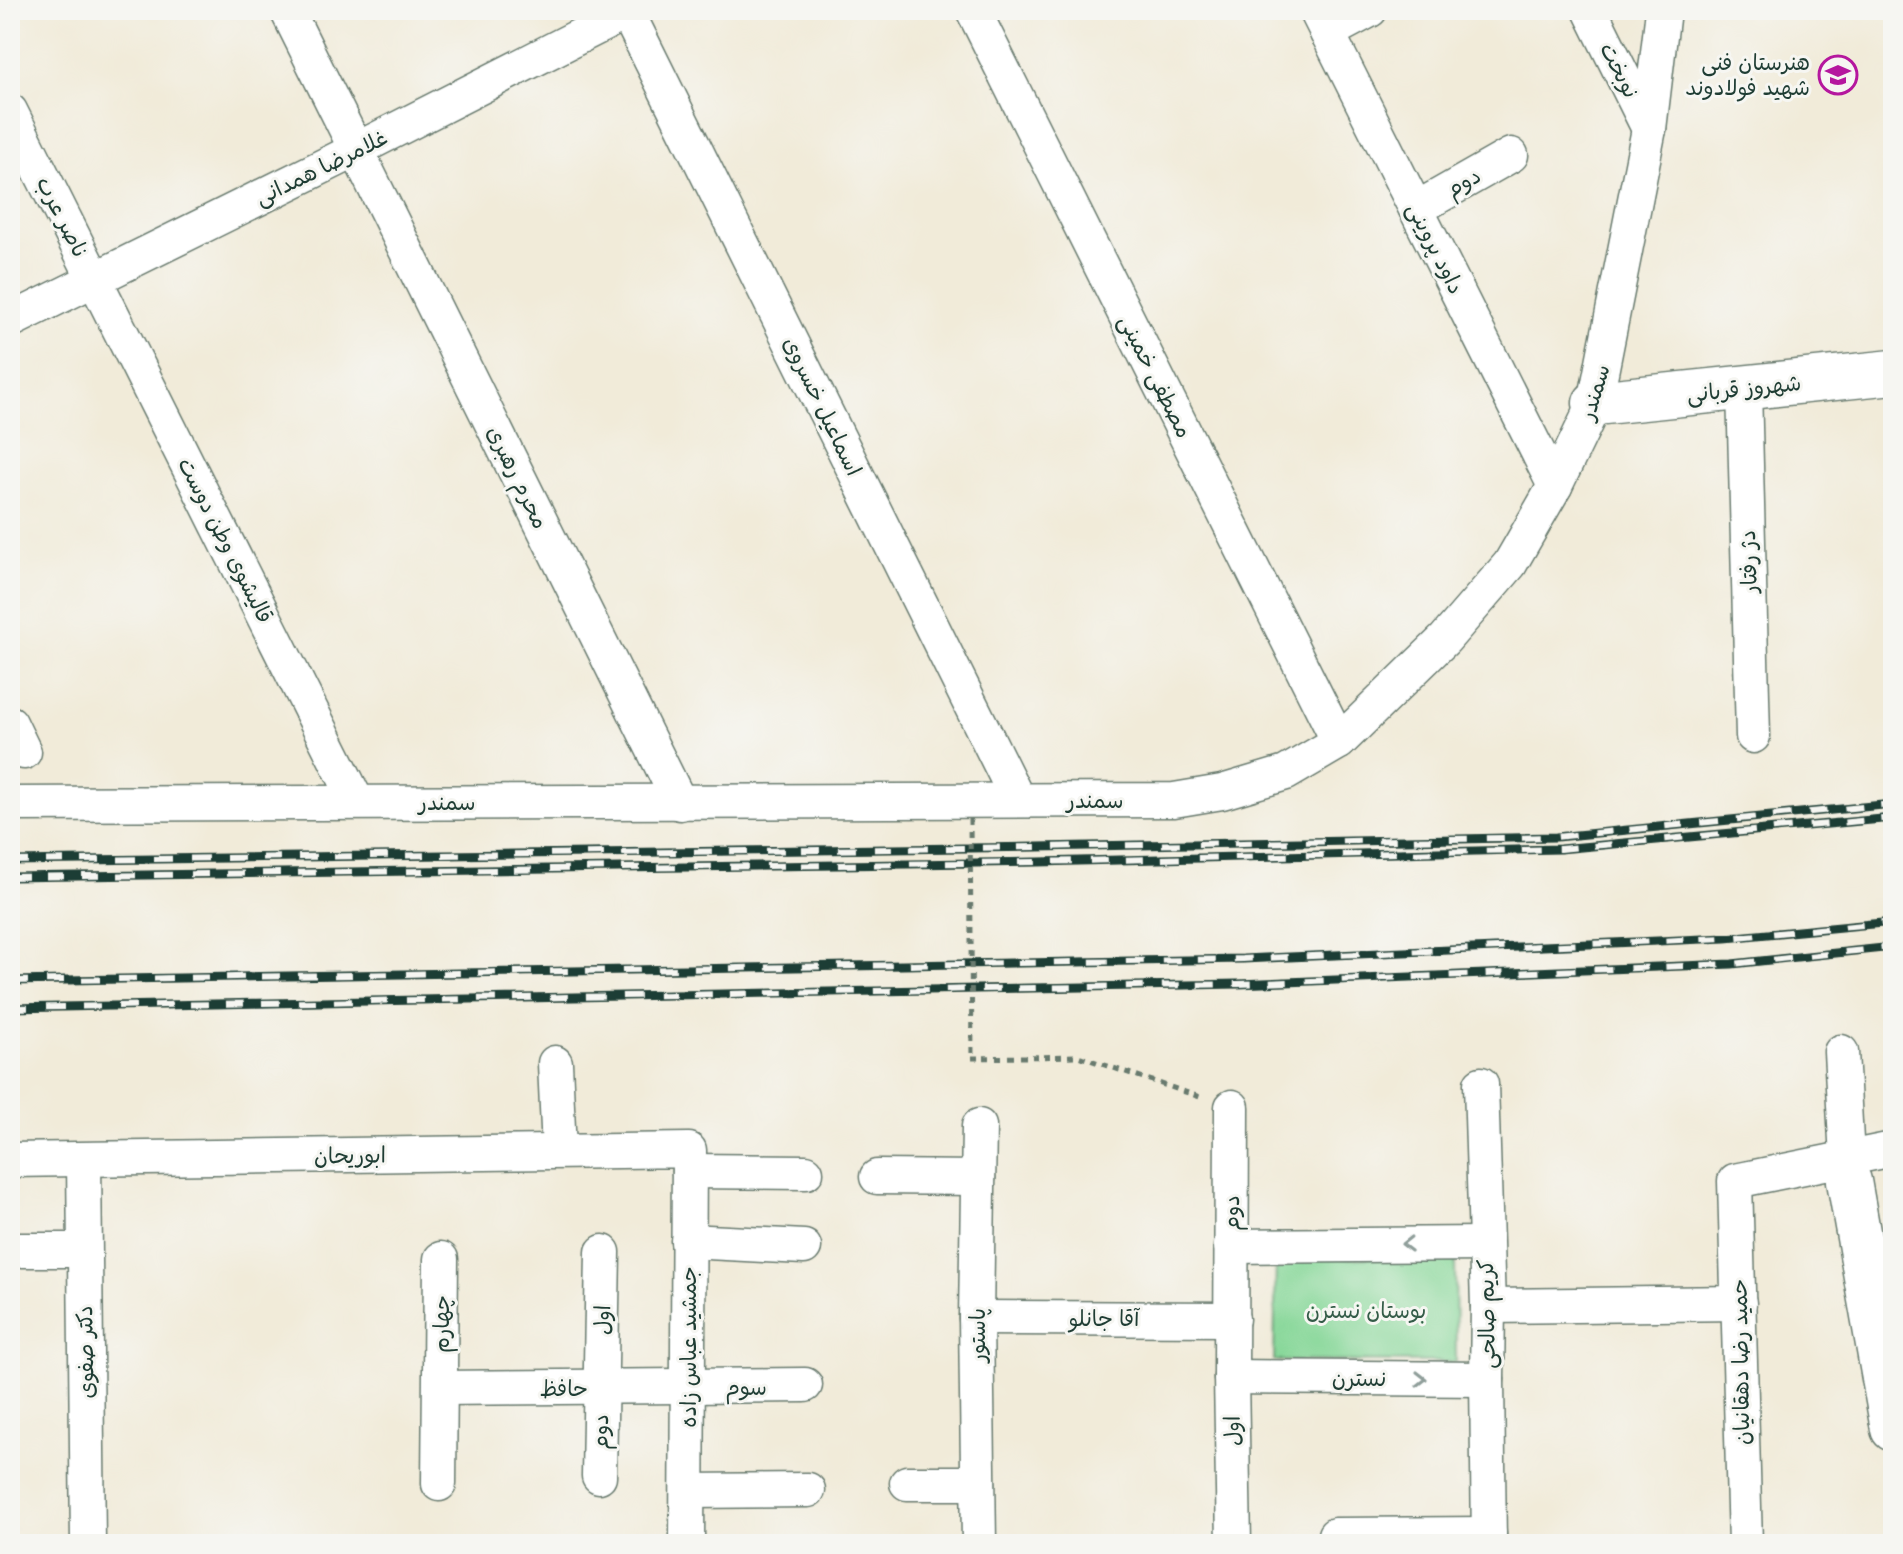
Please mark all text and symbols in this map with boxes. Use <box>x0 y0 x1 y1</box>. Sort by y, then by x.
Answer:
street label: نوبخت <box>1593 38 1644 103</box>
place label: هنرستان فنی شهید فولادوند <box>1685 50 1810 102</box>
school or university icon: هنرستان فنی شهید فولادوند <box>1817 54 1859 96</box>
street label: غلامرضا همدانی <box>251 125 392 212</box>
street label: دوم <box>1442 163 1487 207</box>
street label: ناصر عرب <box>30 172 94 263</box>
street label: داود پروینی <box>1400 199 1469 299</box>
street label: مصطفی خمینی <box>1112 311 1197 443</box>
street label: اسماعیل خسروی <box>776 333 867 480</box>
street label: سمندر <box>1574 361 1617 426</box>
street label: شهروز قربانی <box>1686 370 1803 409</box>
street label: محرم رهبری <box>477 422 553 535</box>
street label: قالیشوی وطن دوست <box>171 453 278 628</box>
street label: دژ رفتار <box>1735 530 1764 595</box>
street label: سمندر <box>1065 788 1123 815</box>
street label: سمندر <box>417 790 475 817</box>
street label: ابوریحان <box>314 1142 386 1171</box>
street label: دوم <box>1219 1195 1249 1231</box>
one-way arrow <box>1400 1235 1413 1253</box>
street label: کریم صالحی <box>1473 1259 1504 1369</box>
street label: جمشید عباس زاده <box>676 1266 703 1428</box>
street label: حمید رضا دهقانیان <box>1727 1279 1756 1445</box>
street label: چهارم <box>429 1295 458 1353</box>
park label: بوستان نسترن <box>1306 1298 1426 1325</box>
street label: دکتر صفوی <box>72 1305 101 1399</box>
street label: اول <box>590 1305 617 1335</box>
street label: آقا جانلو <box>1068 1306 1141 1333</box>
street label: پاستور <box>965 1308 992 1364</box>
street label: نسترن <box>1332 1366 1386 1393</box>
one-way arrow <box>1415 1370 1428 1388</box>
street label: سوم <box>725 1375 767 1405</box>
street label: حافظ <box>540 1376 588 1403</box>
street label: دوم <box>588 1414 618 1450</box>
street label: اول <box>1220 1416 1247 1446</box>

